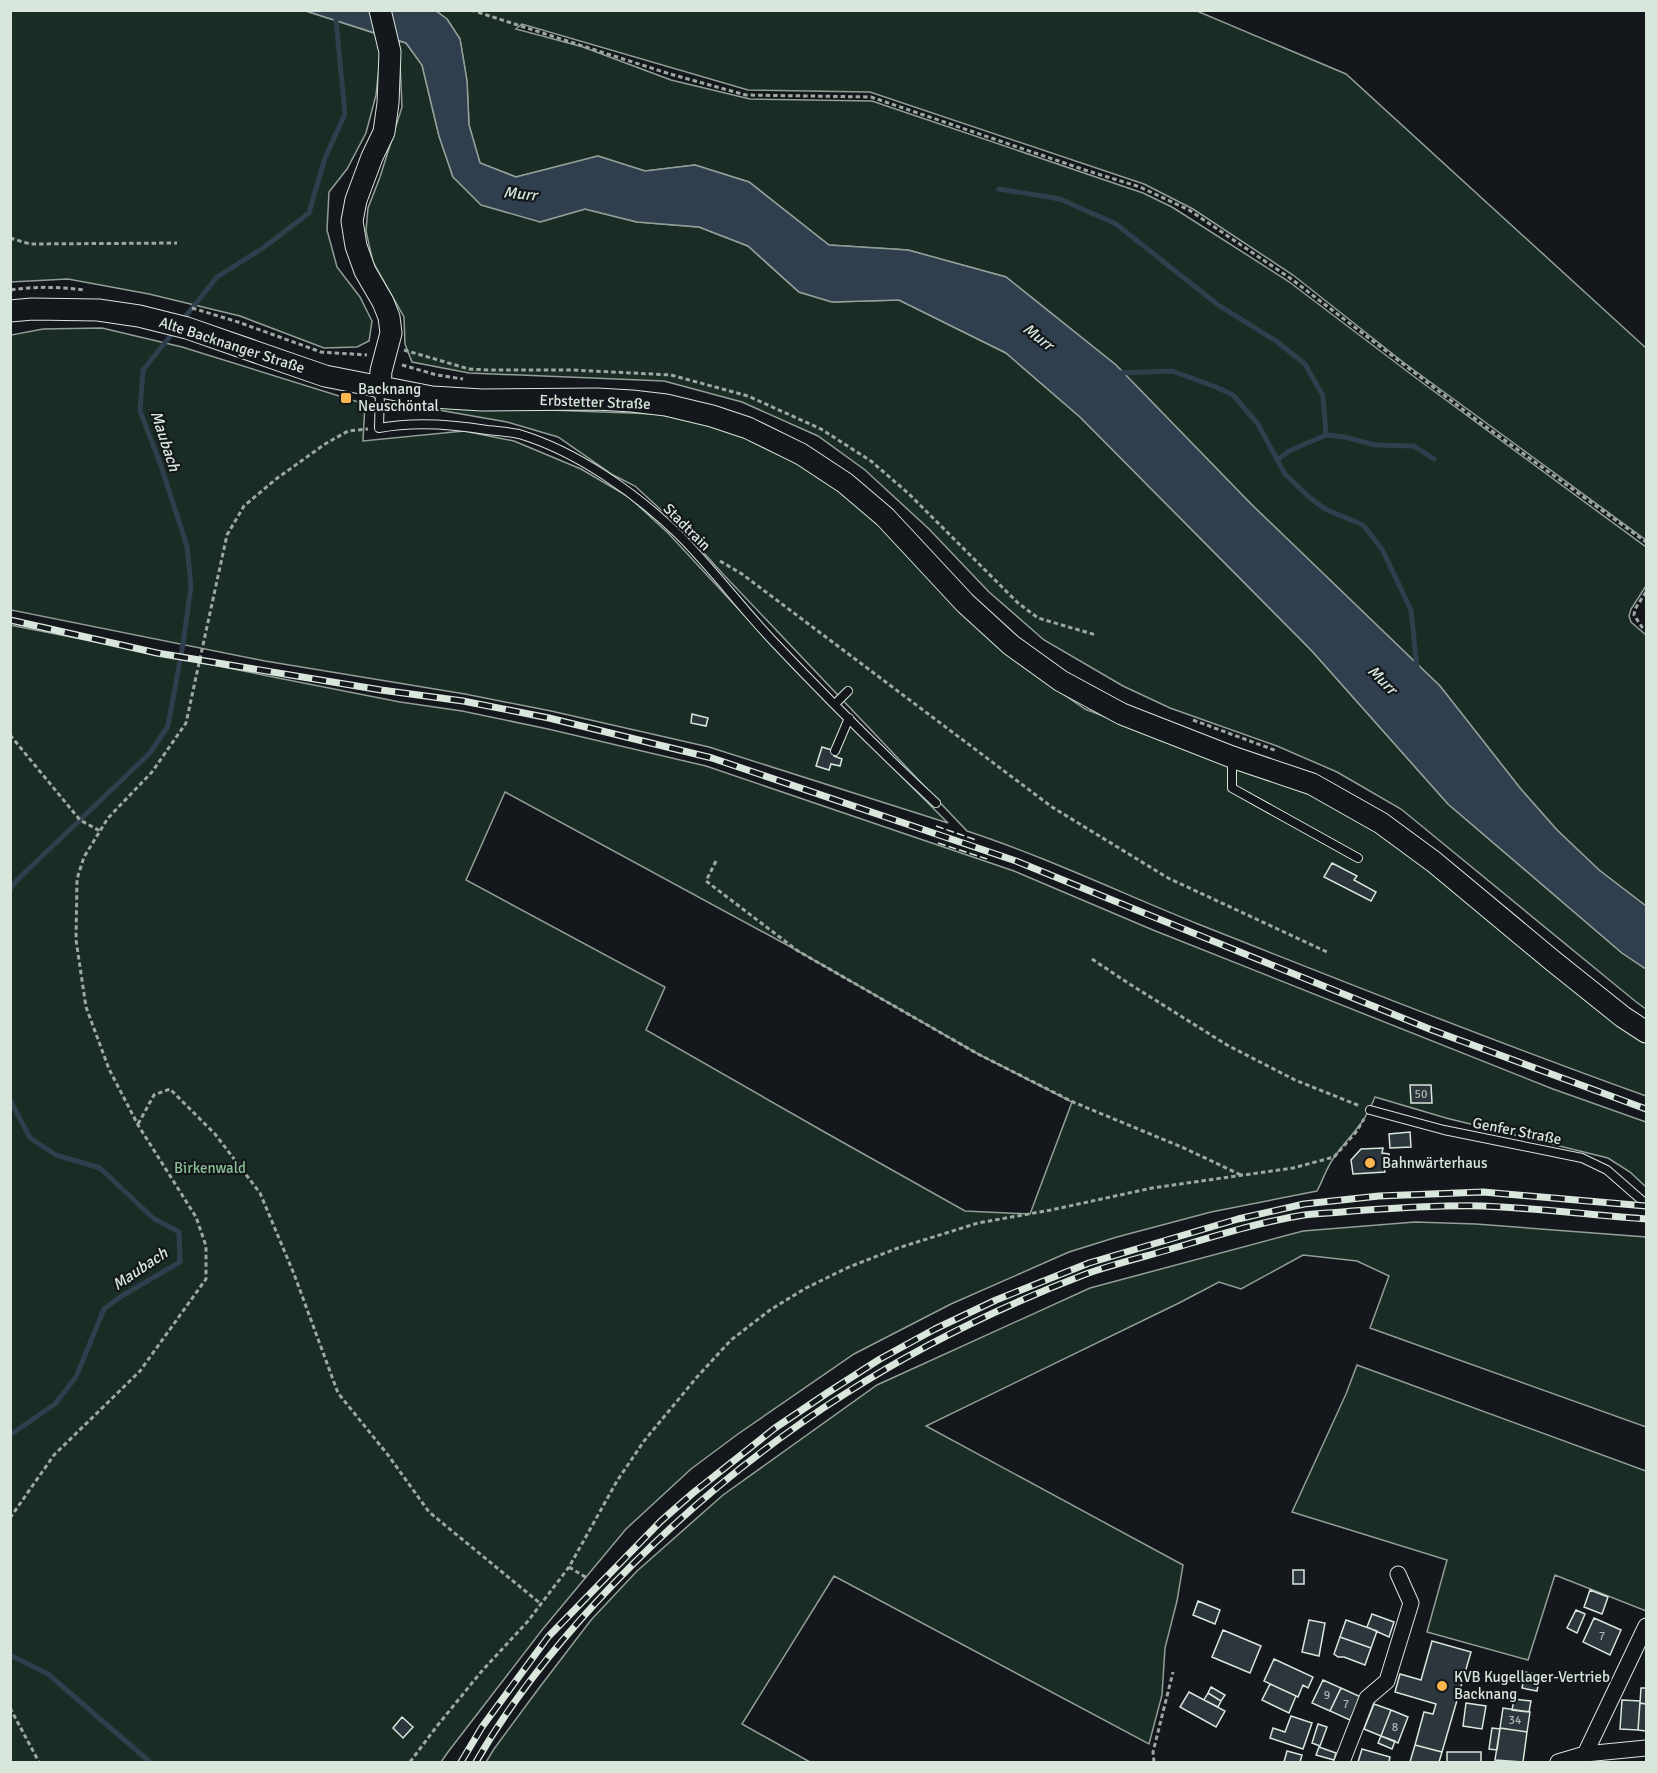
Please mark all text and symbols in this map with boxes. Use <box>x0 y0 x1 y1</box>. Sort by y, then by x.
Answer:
water label: Murr <box>502 182 540 206</box>
street label: Alte Backnanger Straße <box>157 313 307 377</box>
water label: Murr <box>1019 319 1059 356</box>
place label: Backnang Neuschöntal <box>358 380 439 415</box>
marker: Backnang Neuschöntal <box>339 391 353 405</box>
street label: Erbstetter Straße <box>539 391 651 413</box>
water label: Maubach <box>146 408 185 475</box>
street label: Stadtrain <box>660 500 714 554</box>
water label: Murr <box>1363 661 1402 700</box>
house number: 50 <box>1415 1087 1427 1102</box>
street label: Genfer Straße <box>1471 1114 1563 1148</box>
place label: Bahnwärterhaus <box>1382 1154 1488 1172</box>
marker: Bahnwärterhaus <box>1363 1156 1377 1170</box>
park label: Birkenwald <box>174 1159 246 1177</box>
water label: Maubach <box>108 1243 173 1295</box>
house number: 7 <box>1599 1629 1605 1644</box>
place label: KVB Kugellager-Vertrieb Backnang <box>1454 1668 1610 1703</box>
marker: KVB Kugellager-Vertrieb Backnang <box>1435 1679 1449 1693</box>
house number: 9 <box>1324 1688 1330 1703</box>
house number: 7 <box>1343 1697 1349 1712</box>
house number: 34 <box>1509 1713 1522 1728</box>
house number: 8 <box>1392 1720 1398 1735</box>

